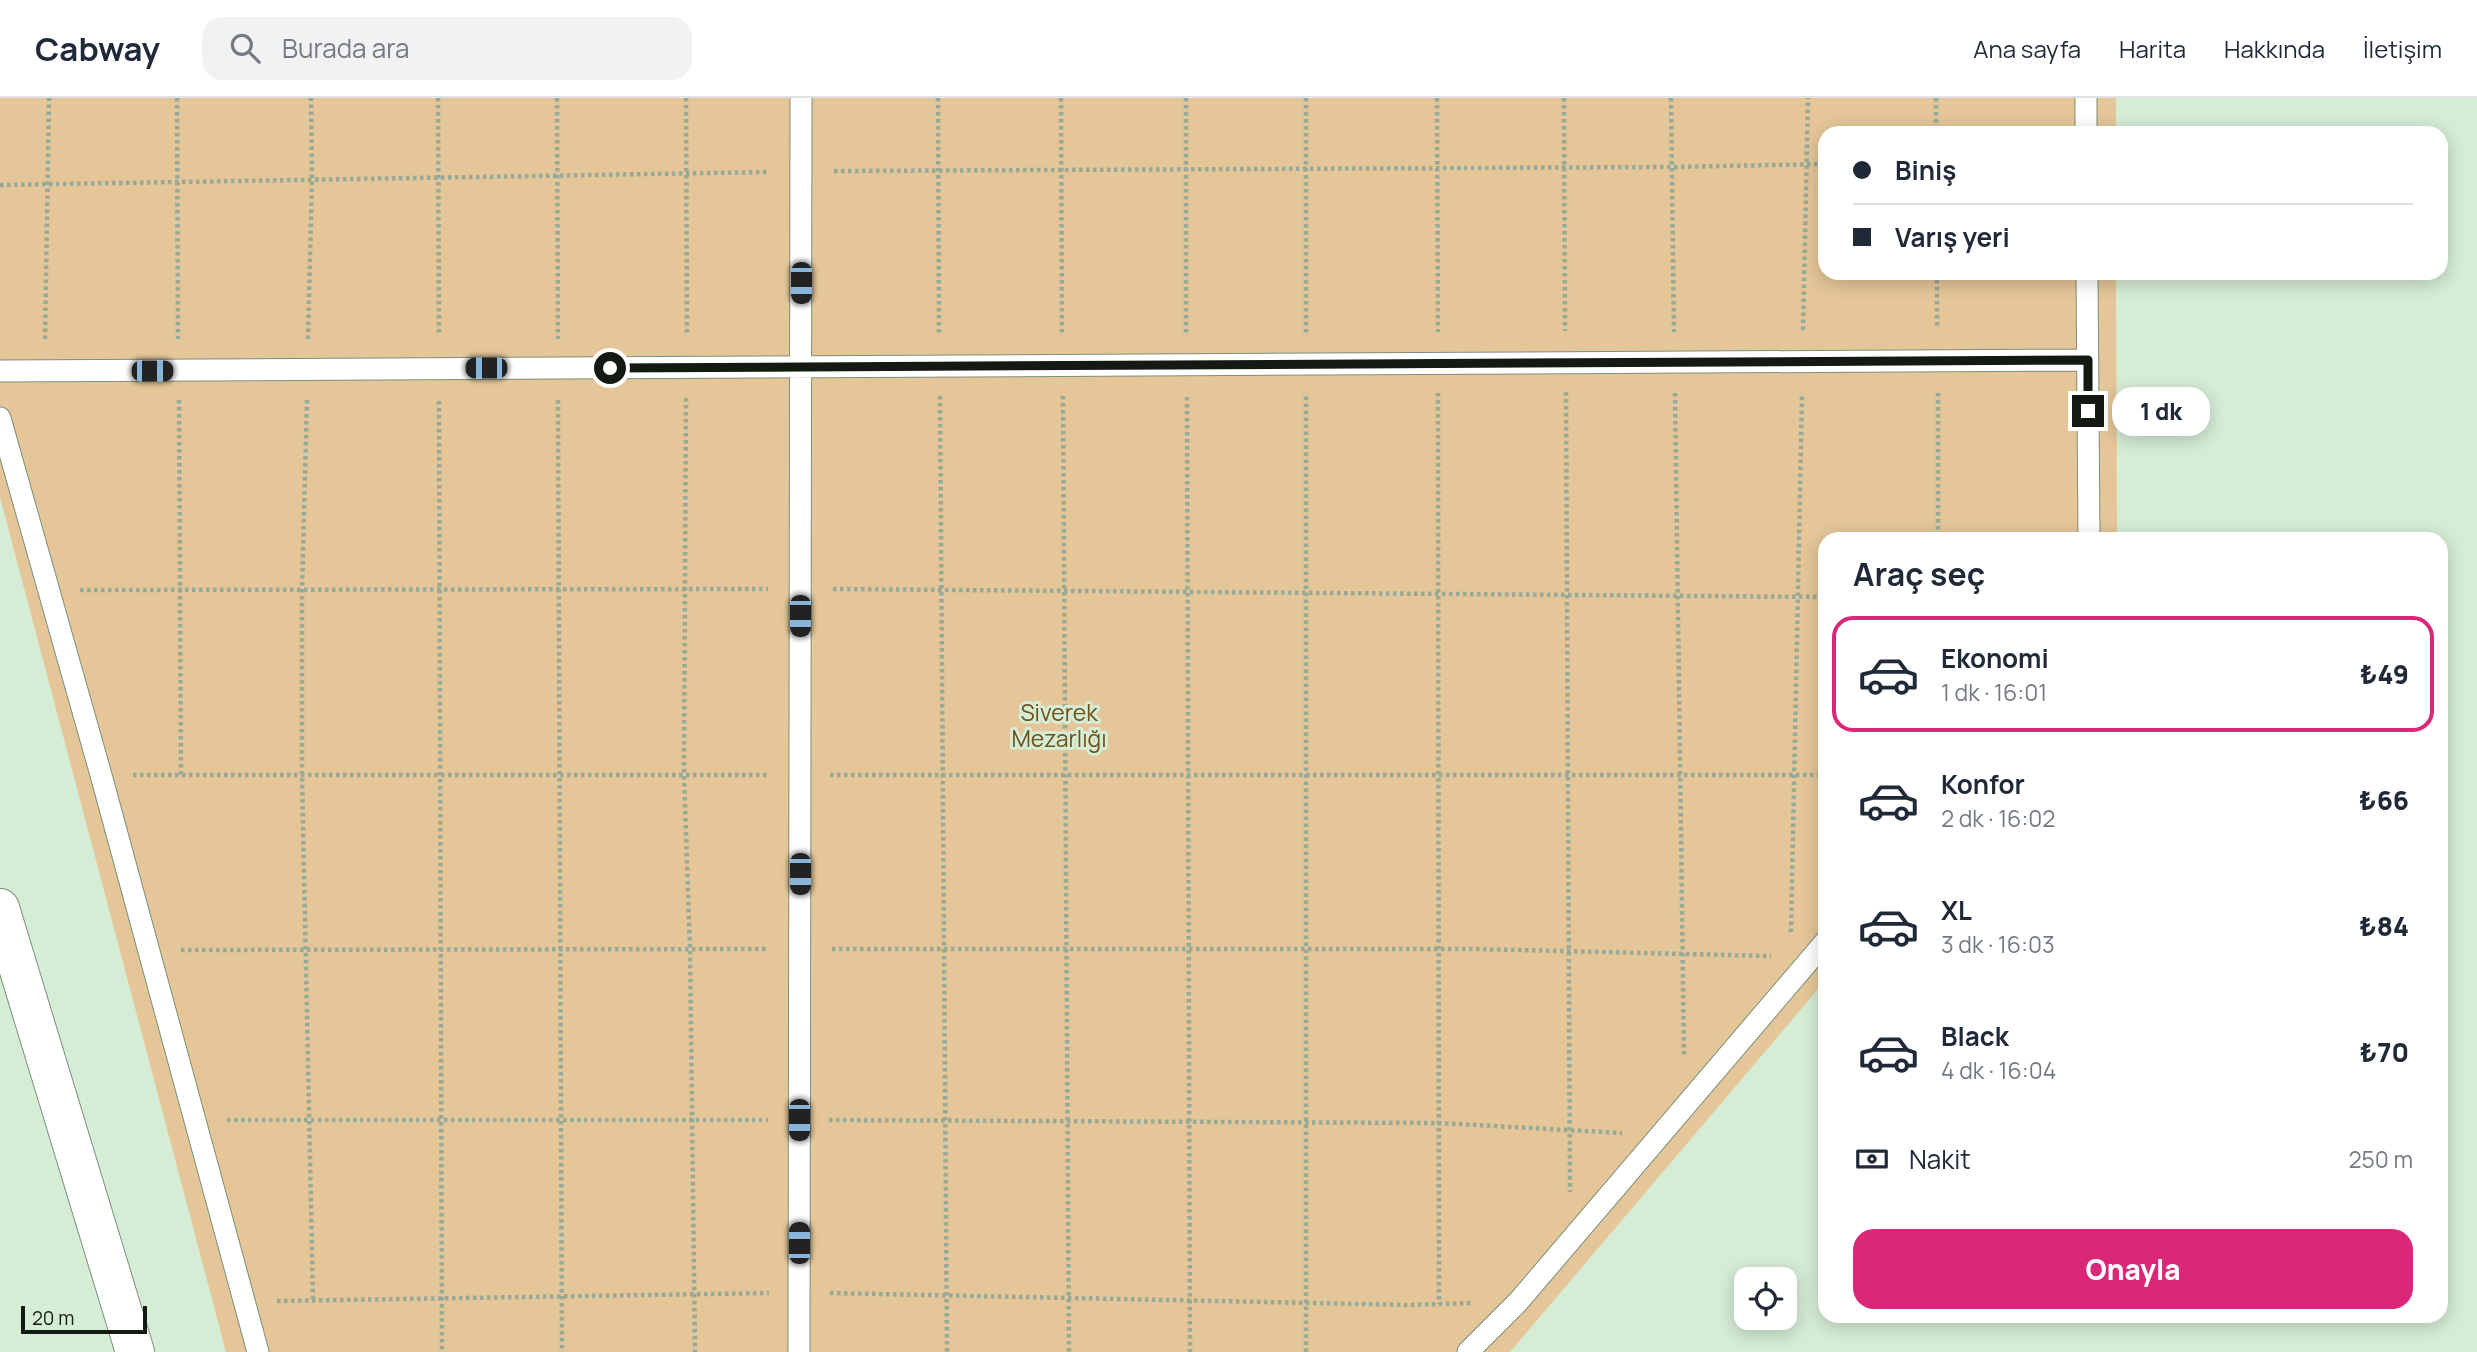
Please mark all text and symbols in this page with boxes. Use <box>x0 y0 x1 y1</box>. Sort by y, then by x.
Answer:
search box <box>202 17 692 80</box>
text: Cabway <box>35 26 160 71</box>
icon: search <box>226 29 264 67</box>
text: Burada ara <box>282 30 410 66</box>
text: Ana sayfa <box>1973 32 2081 65</box>
text: Harita <box>2119 32 2186 65</box>
text: Hakkında <box>2224 32 2325 65</box>
text: İletişim <box>2363 32 2442 65</box>
text: Biniş <box>1895 152 1956 188</box>
text: Varış yeri <box>1895 219 2010 255</box>
car <box>791 262 812 304</box>
route start <box>594 352 626 384</box>
car <box>466 358 508 379</box>
car <box>132 361 174 382</box>
callout: 1 dk <box>2112 386 2210 436</box>
route end <box>2072 395 2104 427</box>
text: 1 dk <box>2140 395 2182 427</box>
text: Araç seç <box>1853 552 1985 596</box>
car <box>790 595 811 637</box>
text: Ekonomi <box>1941 640 2049 676</box>
icon: car <box>1857 643 1920 706</box>
text: ₺49 <box>2360 656 2409 692</box>
text: 1 dk · 16:01 <box>1941 676 2047 708</box>
park label: Siverek Mezarlığı <box>1011 696 1107 754</box>
text: Konfor <box>1941 766 2025 802</box>
icon: car <box>1857 769 1920 832</box>
text: ₺66 <box>2359 782 2409 818</box>
text: 2 dk · 16:02 <box>1941 802 2055 834</box>
car <box>790 853 811 895</box>
text: XL <box>1941 892 1972 928</box>
icon: car <box>1857 895 1920 958</box>
text: ₺84 <box>2359 908 2409 944</box>
text: 3 dk · 16:03 <box>1941 928 2055 960</box>
text: Black <box>1941 1018 2009 1054</box>
icon: car <box>1857 1021 1920 1084</box>
text: ₺70 <box>2360 1034 2409 1070</box>
text: 4 dk · 16:04 <box>1941 1054 2056 1086</box>
car <box>789 1099 810 1141</box>
icon: cash <box>1853 1140 1891 1178</box>
text: Nakit <box>1909 1141 1971 1177</box>
text: 250 m <box>2348 1143 2413 1175</box>
car <box>789 1222 810 1264</box>
button: Onayla <box>1853 1229 2413 1309</box>
map controls <box>1734 1267 1797 1330</box>
button: locate <box>1734 1267 1797 1330</box>
scale bar <box>21 1303 147 1335</box>
text: 20 m <box>32 1305 74 1331</box>

